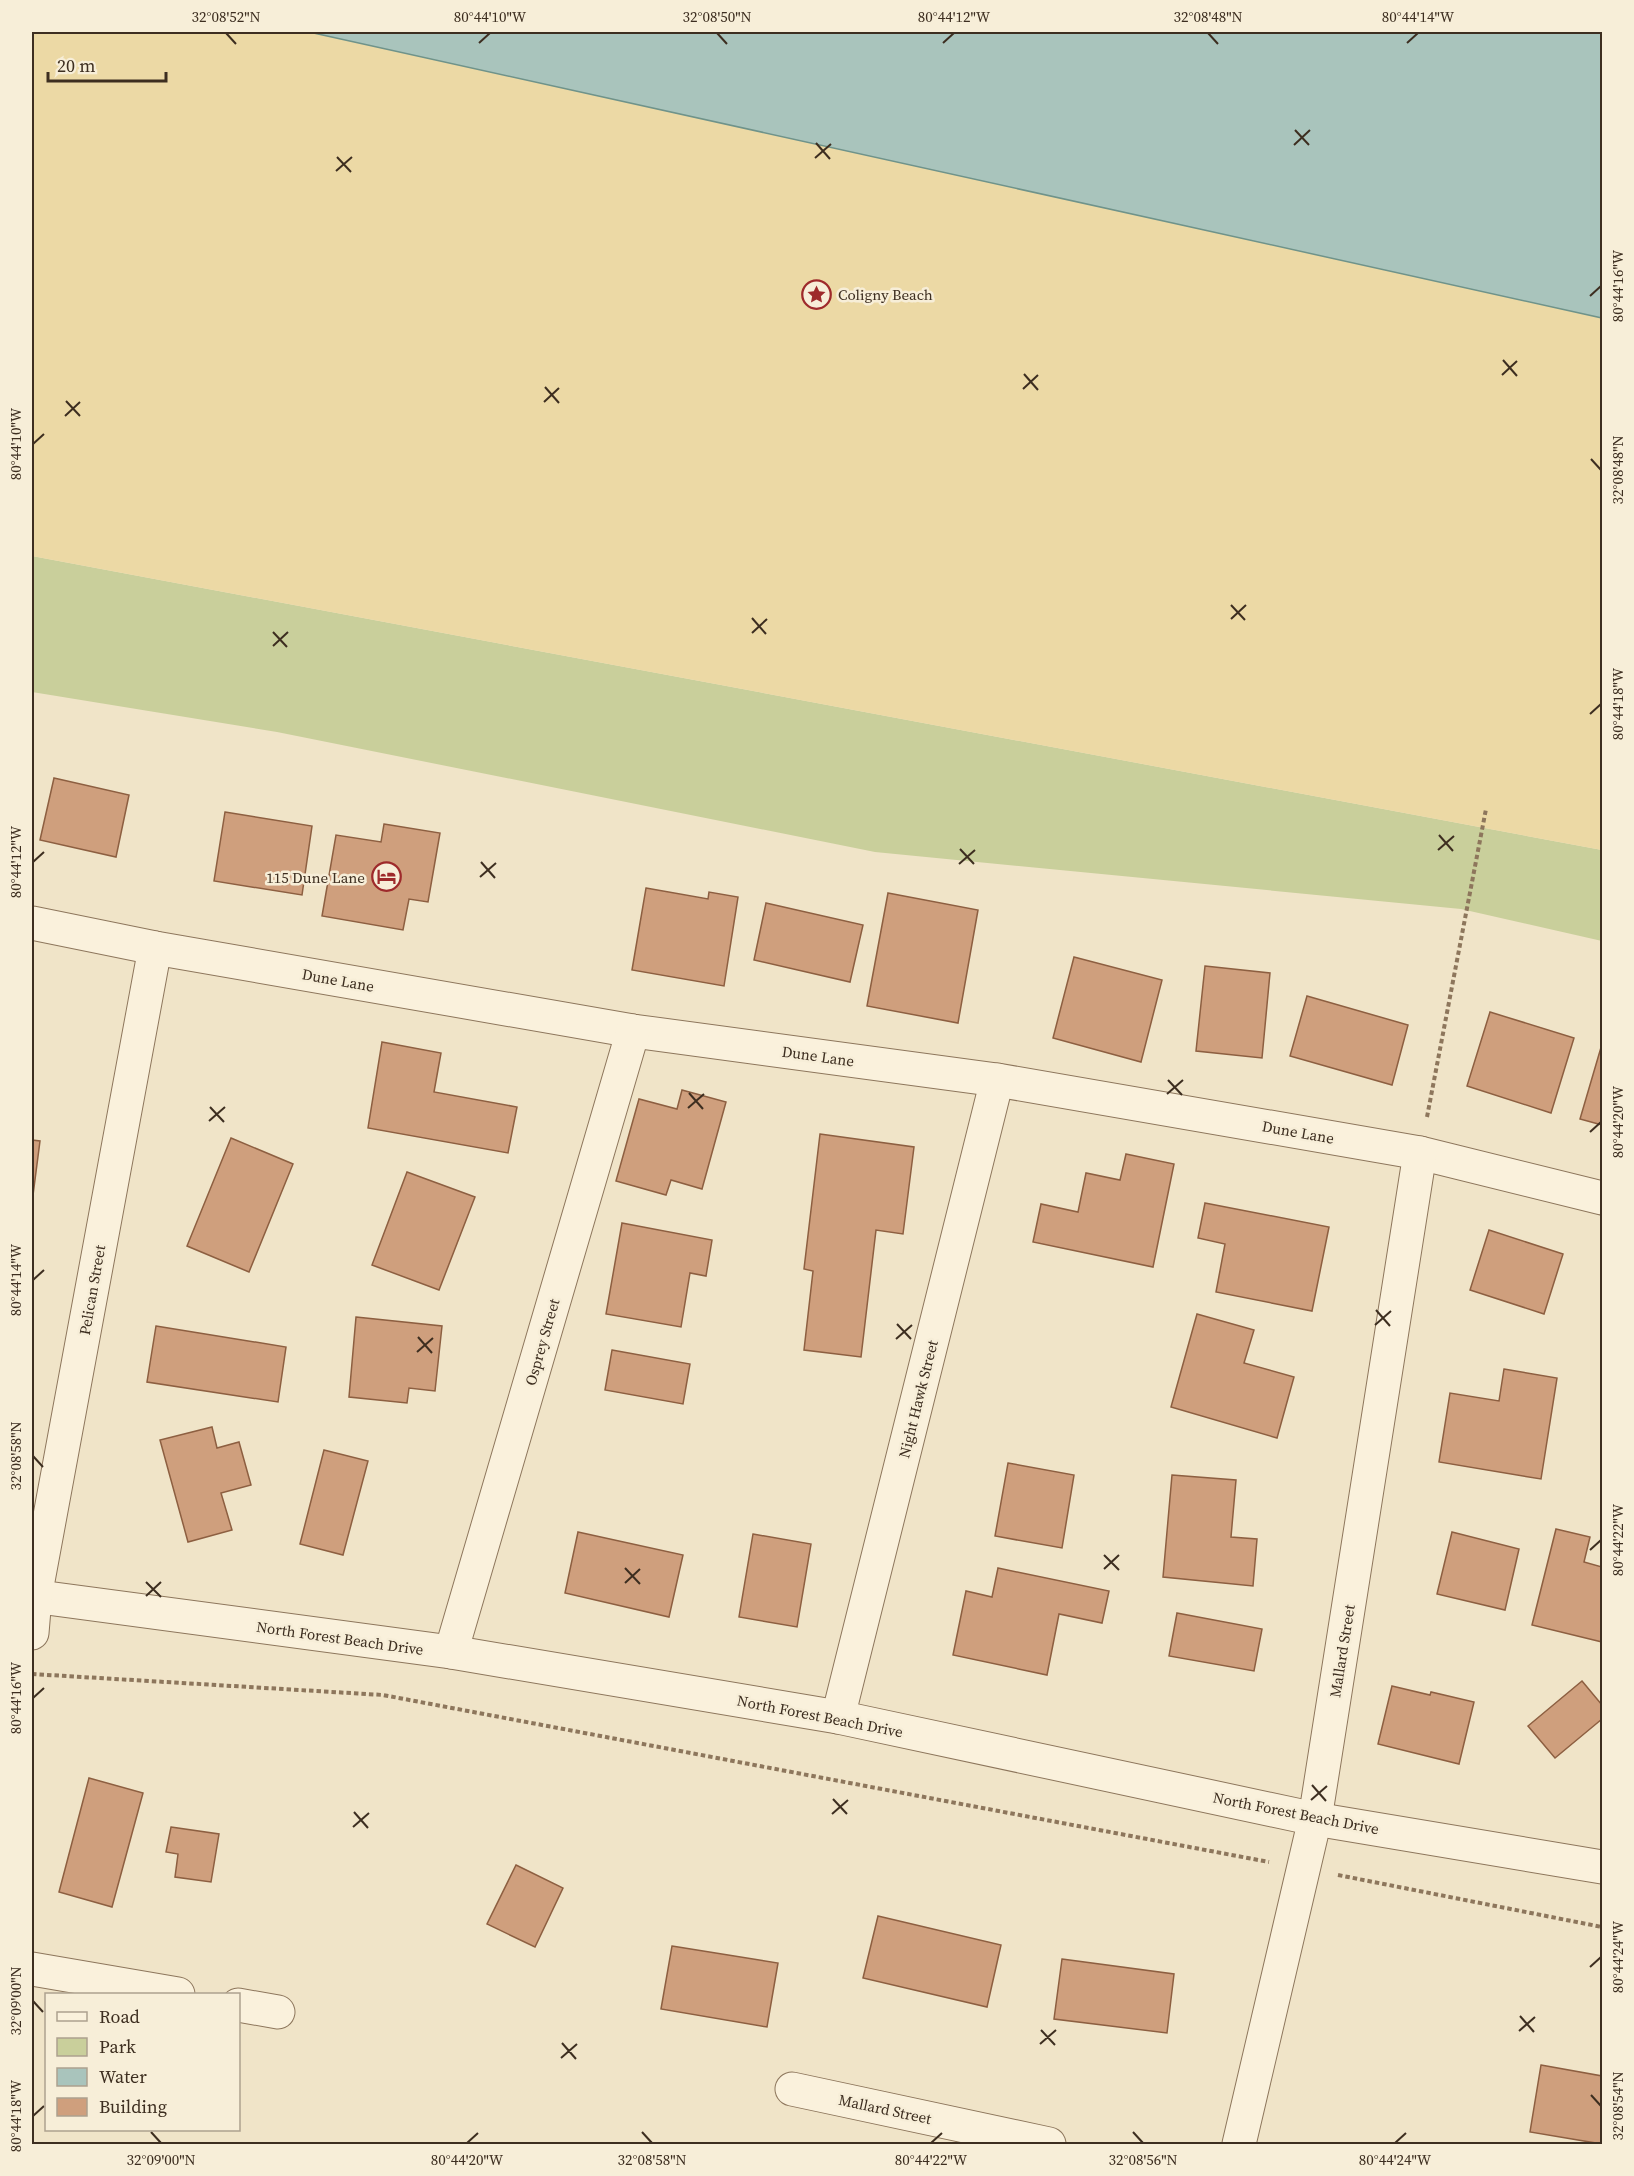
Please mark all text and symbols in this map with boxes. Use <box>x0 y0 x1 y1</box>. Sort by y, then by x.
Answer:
text: 32°08'52"N <box>191 6 261 27</box>
text: 80°44'10"W <box>454 6 527 27</box>
text: 32°08'50"N <box>682 6 752 27</box>
text: 80°44'12"W <box>918 6 991 27</box>
text: 32°08'48"N <box>1173 6 1243 27</box>
text: 80°44'14"W <box>1382 6 1455 27</box>
scale bar <box>48 45 166 83</box>
text: 20 m <box>57 53 95 78</box>
text: 80°44'16"W <box>1607 249 1628 322</box>
place icon: Coligny Beach <box>801 278 833 310</box>
place label: Coligny Beach <box>838 284 933 305</box>
text: 80°44'10"W <box>5 407 26 480</box>
text: 32°08'48"N <box>1607 435 1628 505</box>
text: 80°44'18"W <box>1607 667 1628 740</box>
text: 80°44'12"W <box>5 825 26 898</box>
hotel icon: 115 Dune Lane <box>370 861 402 893</box>
place label: 115 Dune Lane <box>266 867 365 888</box>
street label: Dune Lane <box>300 963 376 997</box>
street label: Dune Lane <box>780 1041 856 1072</box>
text: 80°44'20"W <box>1607 1085 1628 1158</box>
street label: Dune Lane <box>1260 1115 1336 1149</box>
text: 80°44'14"W <box>5 1243 26 1316</box>
street label: Pelican Street <box>74 1243 110 1337</box>
street label: Osprey Street <box>520 1296 564 1388</box>
street label: Night Hawk Street <box>893 1338 943 1460</box>
text: 32°08'58"N <box>5 1421 26 1491</box>
text: 80°44'22"W <box>1607 1503 1628 1576</box>
street label: Mallard Street <box>1324 1603 1360 1699</box>
street label: North Forest Beach Drive <box>255 1616 425 1660</box>
text: 80°44'16"W <box>5 1661 26 1734</box>
street label: North Forest Beach Drive <box>735 1690 905 1742</box>
street label: North Forest Beach Drive <box>1211 1787 1381 1839</box>
text: 80°44'24"W <box>1607 1920 1628 1993</box>
text: 32°09'00"N <box>5 1966 26 2036</box>
legend <box>45 1993 240 2131</box>
text: Road <box>99 2004 140 2029</box>
text: Park <box>99 2034 136 2059</box>
text: Water <box>99 2064 147 2089</box>
text: 32°08'54"N <box>1607 2071 1628 2141</box>
text: 80°44'18"W <box>5 2079 26 2152</box>
street label: Mallard Street <box>837 2089 933 2129</box>
text: Building <box>99 2094 167 2119</box>
text: 32°09'00"N <box>126 2149 196 2170</box>
text: 80°44'20"W <box>431 2149 504 2170</box>
text: 32°08'58"N <box>617 2149 687 2170</box>
text: 80°44'22"W <box>895 2149 968 2170</box>
text: 32°08'56"N <box>1108 2149 1178 2170</box>
text: 80°44'24"W <box>1359 2149 1432 2170</box>

